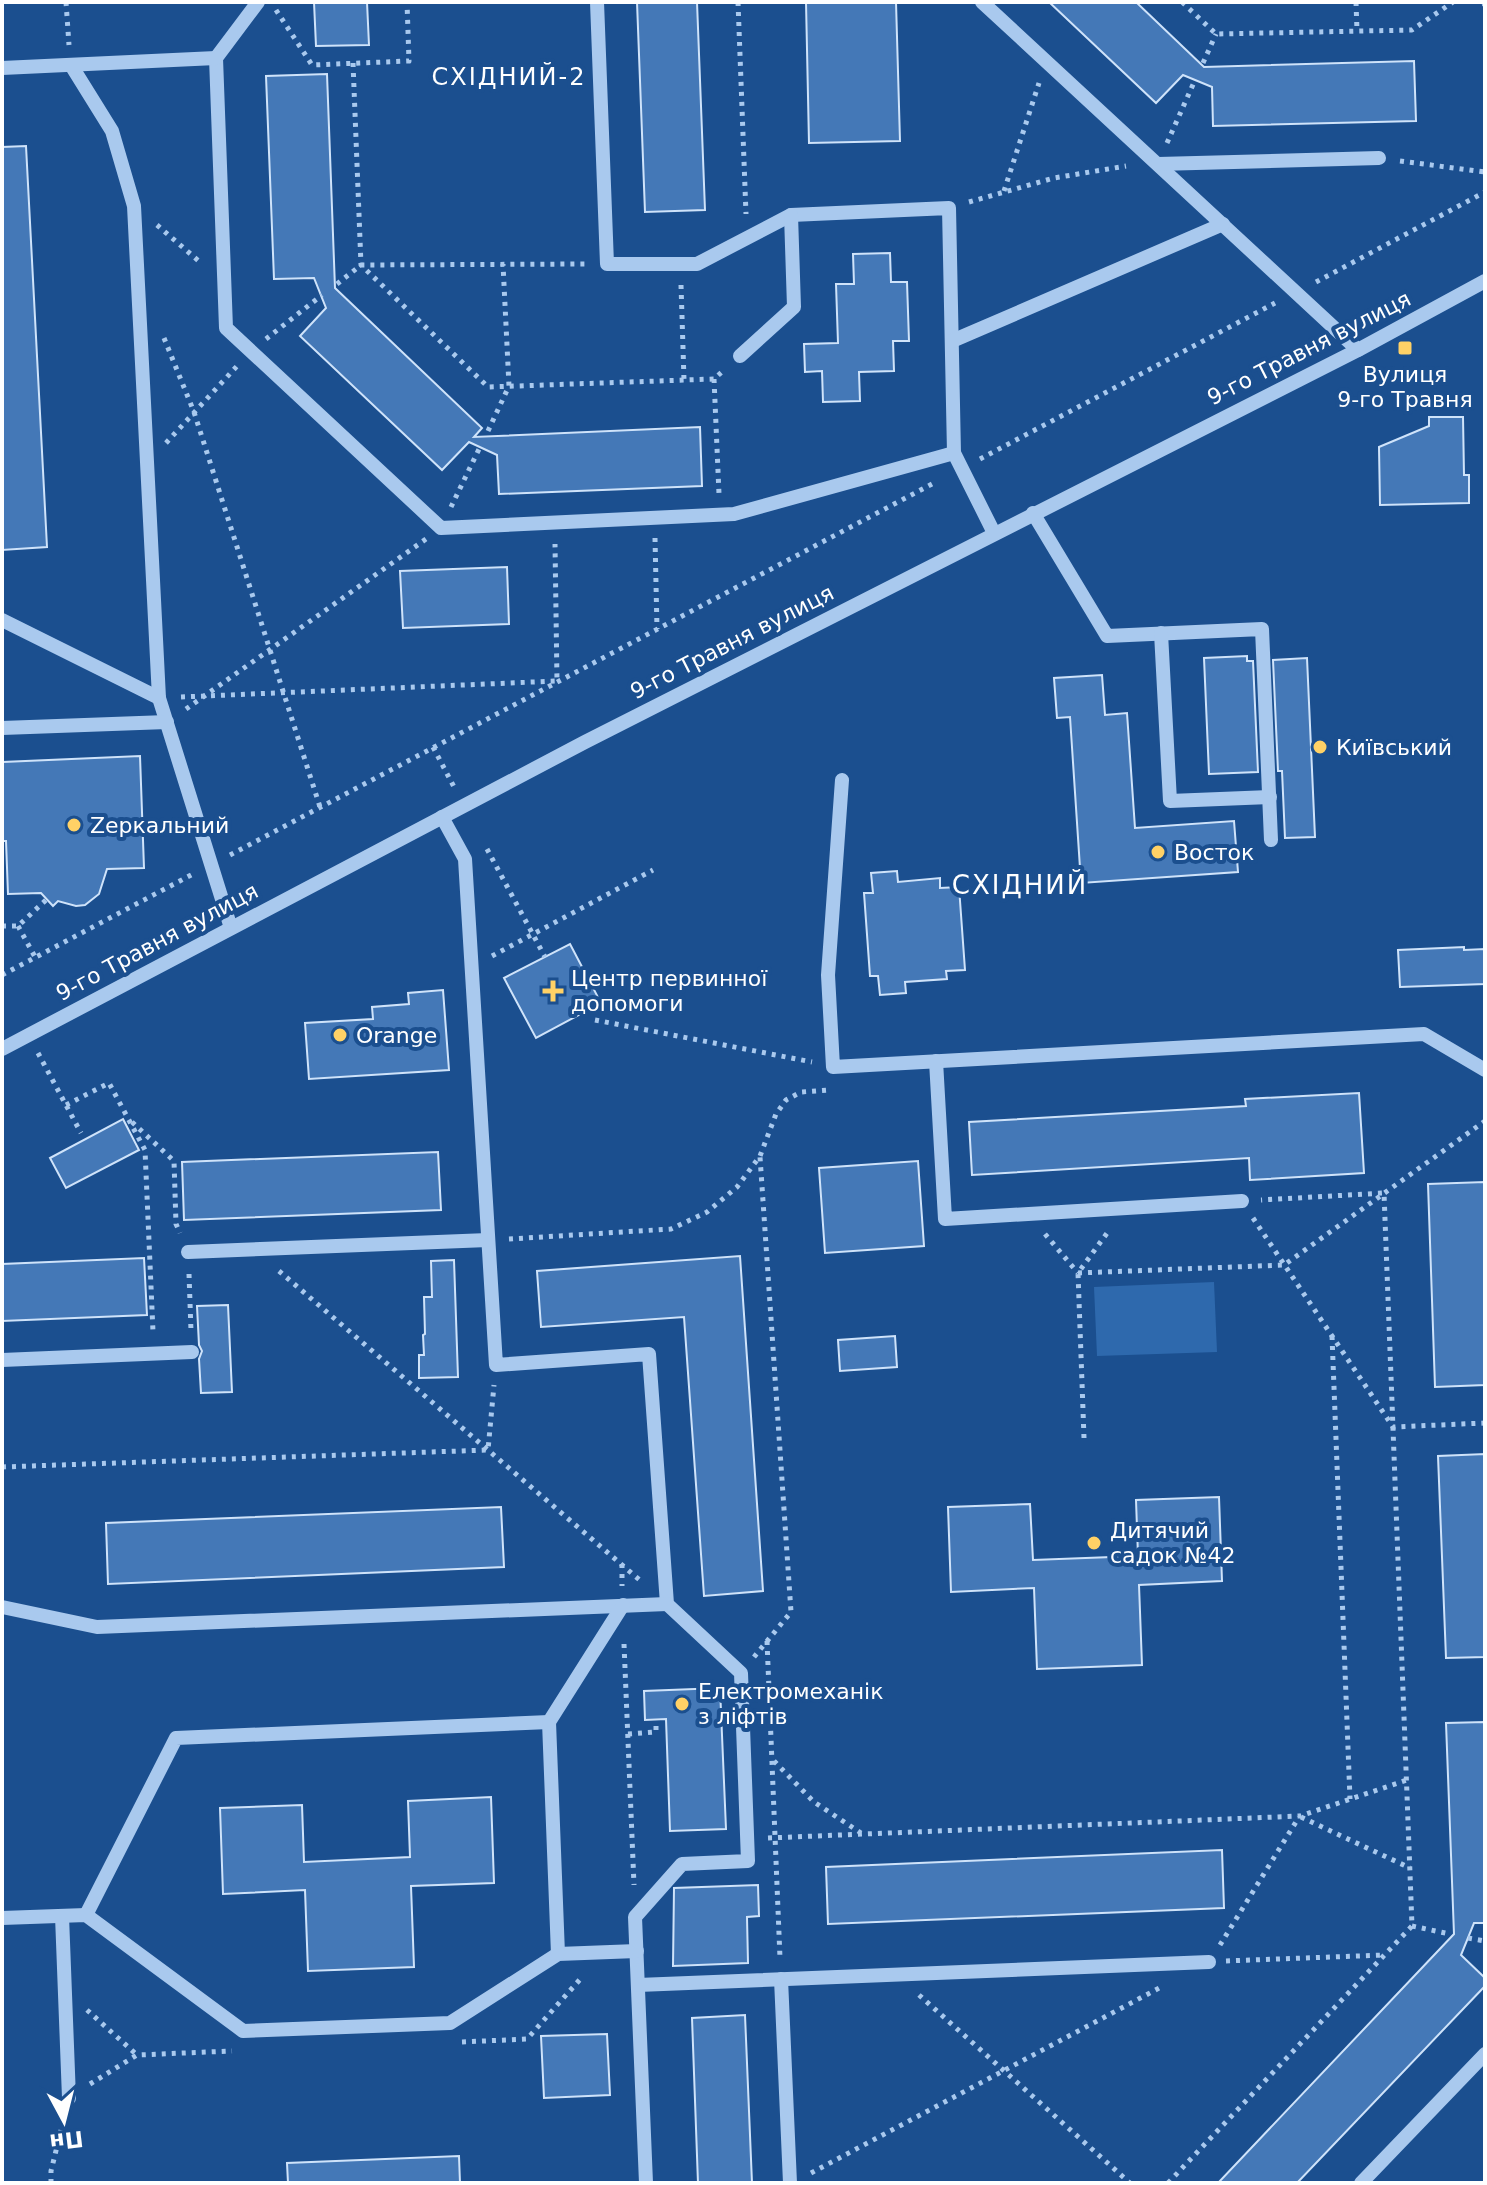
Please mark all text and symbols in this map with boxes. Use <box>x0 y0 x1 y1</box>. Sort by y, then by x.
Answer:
district label: СХІДНИЙ-2 <box>432 62 586 91</box>
street label: 9-го Травня вулиця <box>1203 286 1415 410</box>
marker: Вулиця 9-го Травня <box>1396 339 1414 357</box>
place label: Вулиця 9-го Травня <box>1337 362 1473 412</box>
street label: 9-го Травня вулиця <box>626 580 838 704</box>
place label: Київський <box>1336 735 1452 760</box>
marker: Київський <box>1311 738 1329 756</box>
place label: Zеркальний <box>90 813 229 838</box>
marker: Zеркальний <box>65 816 83 834</box>
place label: Восток <box>1174 840 1254 865</box>
marker: Восток <box>1149 843 1167 861</box>
district label: СХІДНИЙ <box>952 869 1088 900</box>
street label: 9-го Травня вулиця <box>52 878 262 1006</box>
place label: Центр первинної допомоги <box>571 966 768 1016</box>
marker: Центр первинної допомоги <box>542 980 564 1002</box>
place label: Orange <box>356 1023 437 1048</box>
marker: Orange <box>331 1026 349 1044</box>
place label: Дитячий садок №42 <box>1110 1518 1235 1568</box>
marker: Дитячий садок №42 <box>1085 1534 1103 1552</box>
place label: Електромеханік з ліфтів <box>698 1679 883 1729</box>
marker: Електромеханік з ліфтів <box>673 1695 691 1713</box>
north arrow <box>24 2081 104 2161</box>
text: Пн <box>48 2126 85 2155</box>

